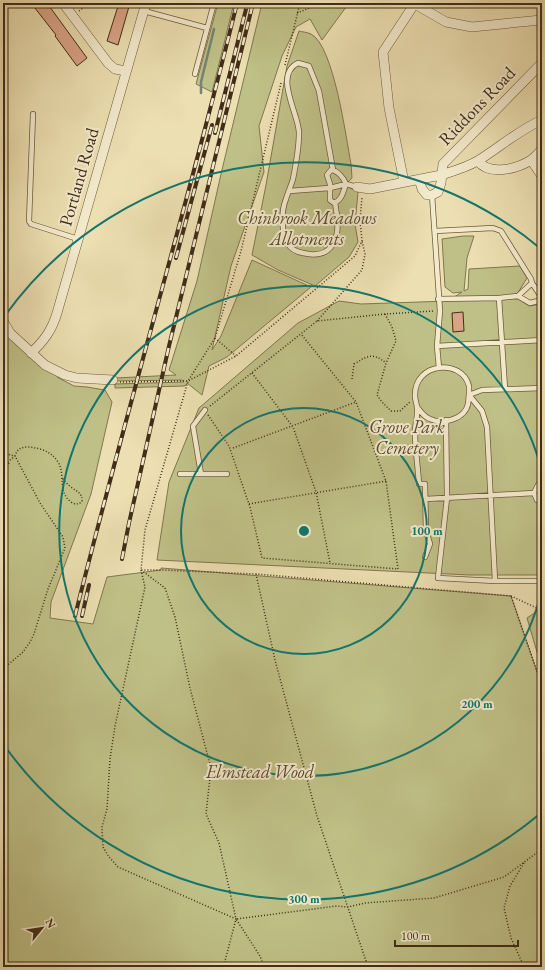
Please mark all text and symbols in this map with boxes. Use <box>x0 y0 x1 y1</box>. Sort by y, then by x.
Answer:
street label: Riddons Road <box>433 61 521 150</box>
street label: Portland Road <box>54 124 104 229</box>
park label: Chinbrook Meadows Allotments <box>237 206 378 250</box>
park label: Grove Park Cemetery <box>369 415 445 460</box>
text: 100 m <box>411 523 443 539</box>
centre of rings <box>297 524 311 538</box>
text: 200 m <box>461 696 493 712</box>
park label: Elmstead Wood <box>205 760 315 783</box>
text: 300 m <box>288 891 320 907</box>
north arrow <box>22 908 62 948</box>
text: N <box>42 916 59 930</box>
scale bar <box>395 922 518 948</box>
text: 100 m <box>401 928 431 944</box>

